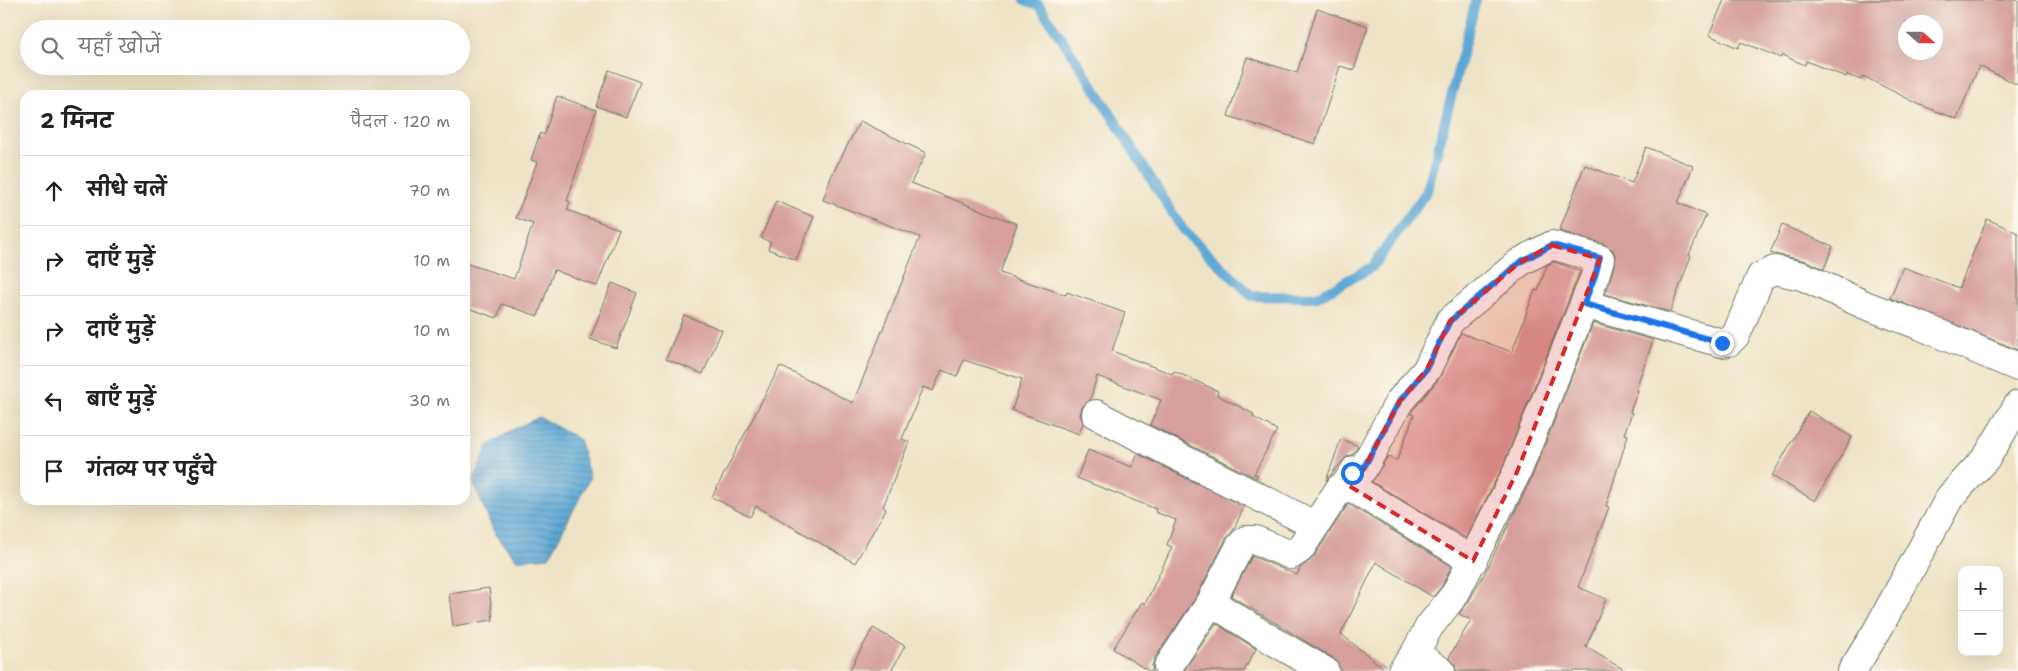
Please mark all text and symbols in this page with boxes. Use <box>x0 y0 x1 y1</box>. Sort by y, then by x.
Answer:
north arrow <box>1898 15 1943 60</box>
search box <box>20 20 470 75</box>
icon: search <box>38 34 66 62</box>
text: यहाँ खोजें <box>78 34 161 59</box>
text: 2 मिनट <box>40 107 113 135</box>
text: पैदल · 120 m <box>351 111 450 132</box>
icon: ahead <box>40 177 68 205</box>
text: सीधे चलें <box>87 177 166 202</box>
text: 70 m <box>409 180 450 201</box>
icon: right <box>40 247 68 275</box>
text: दाएँ मुड़ें <box>87 247 155 272</box>
text: 10 m <box>413 250 450 271</box>
icon: right <box>40 317 68 345</box>
text: दाएँ मुड़ें <box>87 317 155 342</box>
text: 10 m <box>413 320 450 341</box>
route end <box>1711 332 1734 355</box>
icon: left <box>40 387 68 415</box>
text: बाएँ मुड़ें <box>87 387 155 412</box>
text: 30 m <box>409 390 450 411</box>
icon: arrive <box>40 457 68 485</box>
text: गंतव्य पर पहुँचे <box>87 457 216 482</box>
route start <box>1341 462 1364 485</box>
map controls <box>1958 566 2003 656</box>
button: + <box>1958 566 2003 611</box>
button: − <box>1958 611 2003 656</box>

